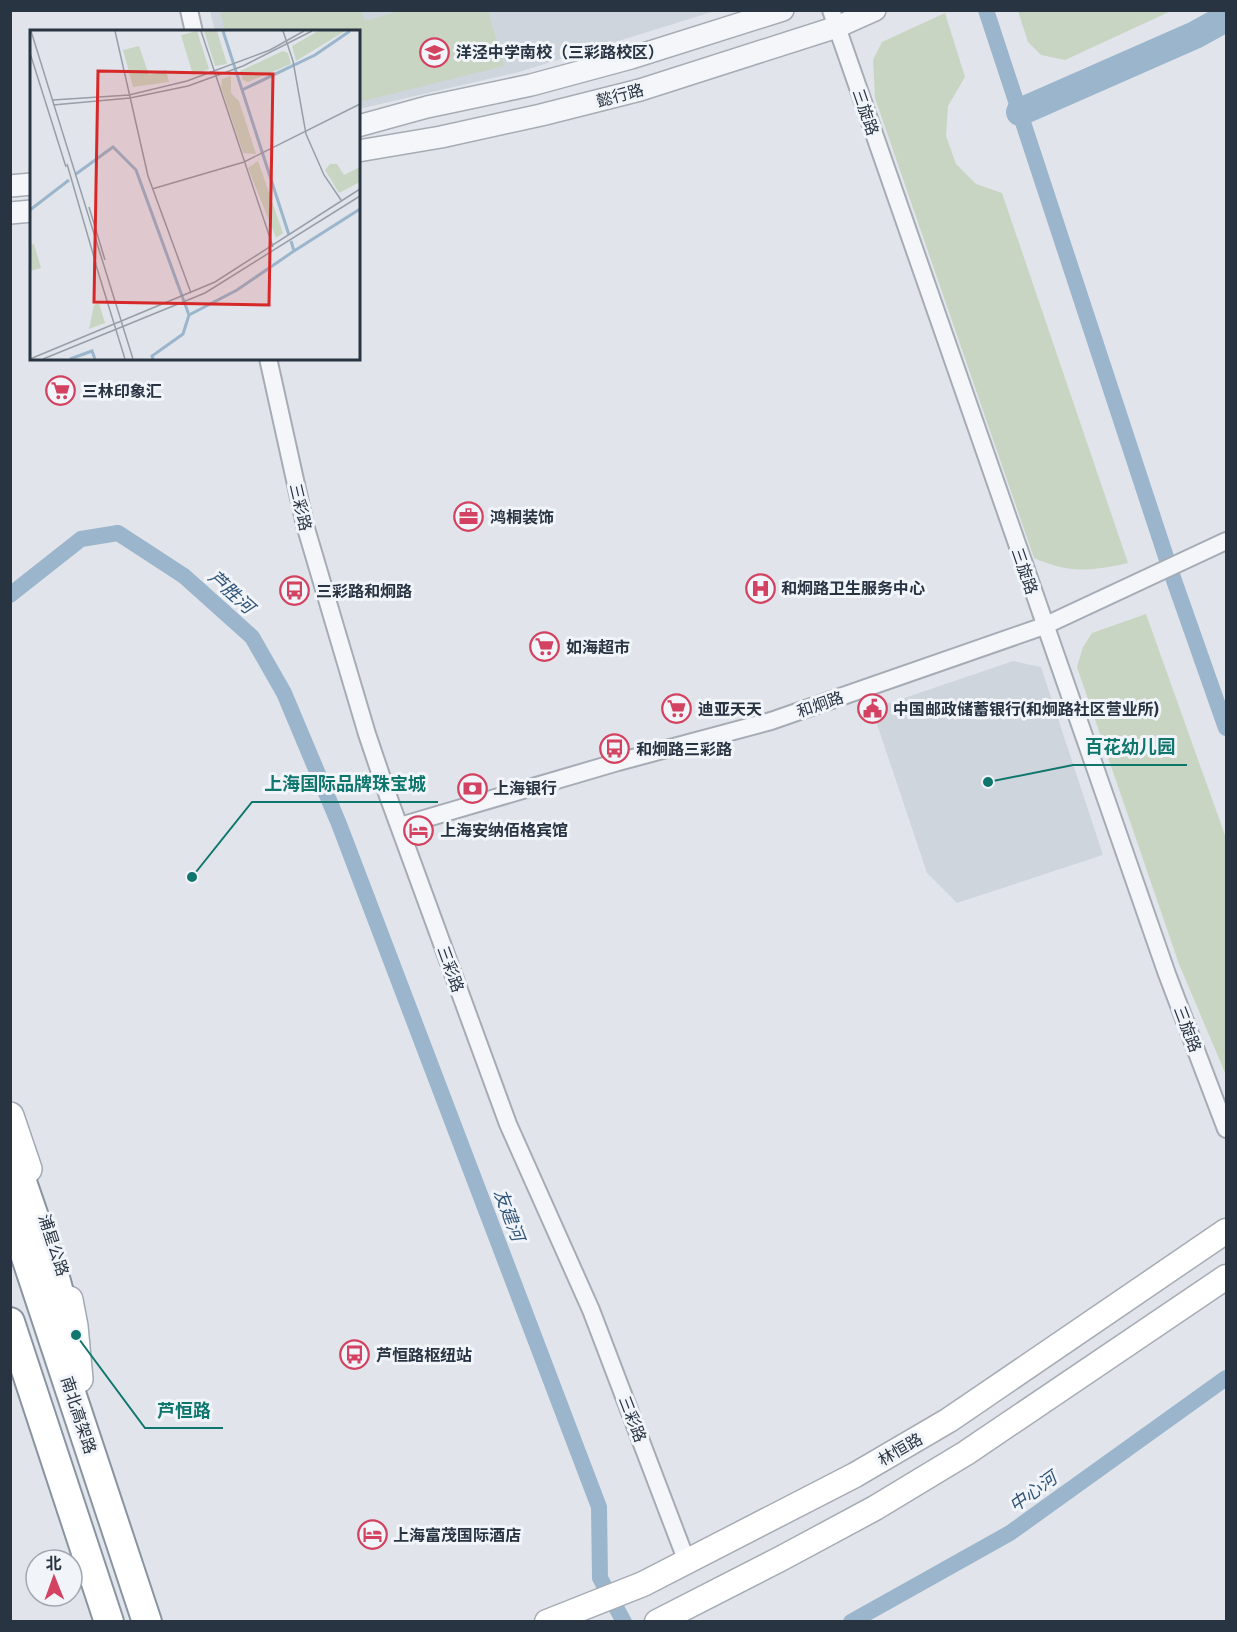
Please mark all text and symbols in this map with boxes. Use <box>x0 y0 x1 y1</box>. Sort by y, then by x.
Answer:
inset map <box>30 30 360 360</box>
school or university icon: 洋泾中学南校（三彩路校区） <box>419 36 451 68</box>
place label: 洋泾中学南校（三彩路校区） <box>456 43 664 62</box>
street label: 懿行路 <box>594 80 646 111</box>
street label: 三旋路 <box>849 86 882 138</box>
supermarket icon: 三林印象汇 <box>45 375 77 407</box>
place label: 三林印象汇 <box>82 382 162 401</box>
street label: 三彩路 <box>286 482 315 533</box>
office icon: 鸿桐装饰 <box>453 501 485 533</box>
place label: 鸿桐装饰 <box>490 508 554 527</box>
street label: 三旋路 <box>1008 545 1041 597</box>
water label: 芦胜河 <box>204 566 261 620</box>
hospital icon: 和炯路卫生服务中心 <box>744 572 776 604</box>
bus stop icon: 三彩路和炯路 <box>279 575 311 607</box>
place label: 和炯路卫生服务中心 <box>781 579 925 598</box>
place label: 三彩路和炯路 <box>316 582 412 601</box>
supermarket icon: 如海超市 <box>529 631 561 663</box>
place label: 如海超市 <box>566 638 630 657</box>
street label: 和炯路 <box>794 688 846 721</box>
supermarket icon: 迪亚天天 <box>661 693 693 725</box>
public building icon: 中国邮政储蓄银行(和炯路社区营业所) <box>856 693 888 725</box>
place label: 迪亚天天 <box>698 700 762 719</box>
place label: 中国邮政储蓄银行(和炯路社区营业所) <box>893 700 1159 719</box>
callout: 百花幼儿园 <box>1073 729 1187 765</box>
bus stop icon: 和炯路三彩路 <box>599 733 631 765</box>
text: 百花幼儿园 <box>1085 736 1175 758</box>
place label: 和炯路三彩路 <box>636 740 732 759</box>
callout: 上海国际品牌珠宝城 <box>252 766 438 802</box>
bank icon: 上海银行 <box>456 772 488 804</box>
text: 上海国际品牌珠宝城 <box>264 773 426 795</box>
place label: 上海银行 <box>493 779 557 798</box>
hotel icon: 上海安纳佰格宾馆 <box>403 814 435 846</box>
place label: 上海安纳佰格宾馆 <box>440 821 568 840</box>
street label: 三彩路 <box>433 943 468 995</box>
street label: 三旋路 <box>1170 1003 1205 1055</box>
water label: 友建河 <box>489 1186 530 1247</box>
street label: 浦星公路 <box>35 1212 72 1279</box>
bus stop icon: 芦恒路枢纽站 <box>339 1339 371 1371</box>
place label: 芦恒路枢纽站 <box>376 1346 472 1365</box>
street label: 南北高架路 <box>57 1374 100 1456</box>
callout: 芦恒路 <box>145 1392 223 1428</box>
street label: 三彩路 <box>615 1393 650 1445</box>
text: 芦恒路 <box>157 1400 211 1422</box>
street label: 林恒路 <box>875 1429 926 1470</box>
water label: 中心河 <box>1005 1465 1064 1517</box>
hotel icon: 上海富茂国际酒店 <box>356 1519 388 1551</box>
place label: 上海富茂国际酒店 <box>393 1526 521 1545</box>
north arrow <box>24 1548 84 1608</box>
text: 北 <box>46 1554 62 1573</box>

